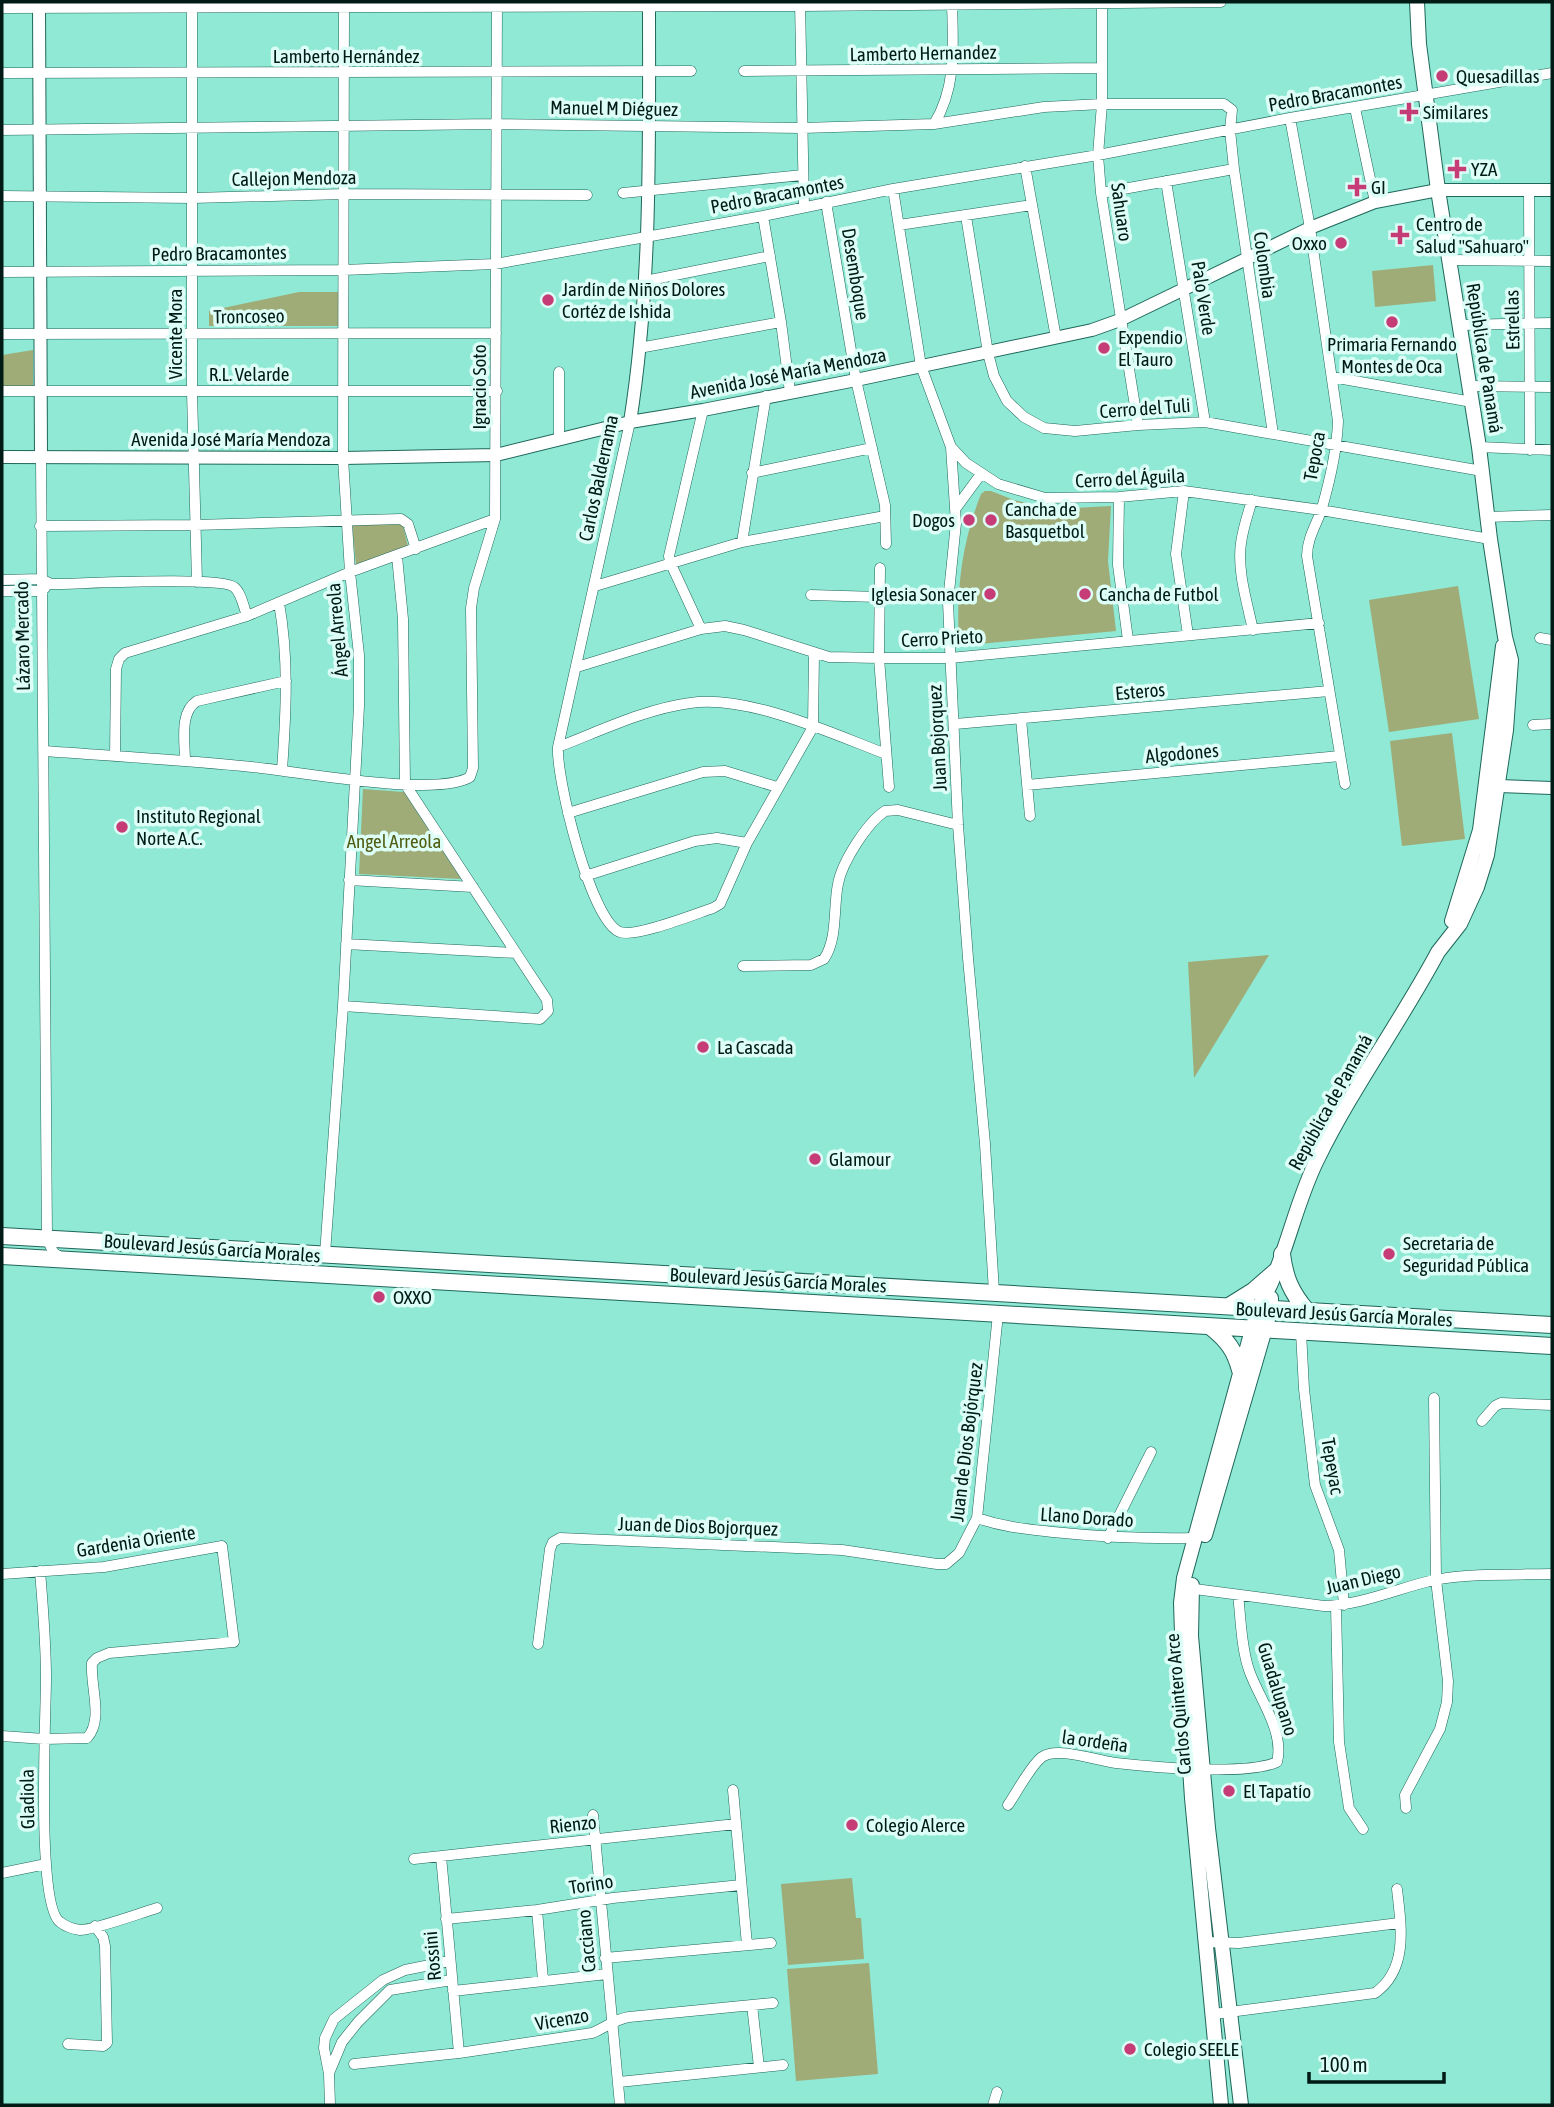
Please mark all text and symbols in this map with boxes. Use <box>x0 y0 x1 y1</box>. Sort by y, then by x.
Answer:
street label: Lamberto Hernandez <box>849 41 997 65</box>
street label: Lamberto Hernández <box>273 45 420 67</box>
place label: Quesadillas <box>1456 65 1540 87</box>
marker: Quesadillas <box>1434 68 1450 84</box>
street label: Pedro Bracamontes <box>1267 70 1404 116</box>
street label: Manuel M Diéguez <box>550 96 678 120</box>
place label: Similares <box>1423 101 1489 123</box>
marker: Similares <box>1401 104 1417 120</box>
place label: YZA <box>1471 158 1498 180</box>
marker: YZA <box>1449 161 1465 177</box>
street label: Callejon Mendoza <box>231 166 357 190</box>
street label: Pedro Bracamontes <box>709 170 846 218</box>
place label: GI <box>1371 176 1386 198</box>
marker: GI <box>1349 179 1365 195</box>
street label: Sahuaro <box>1107 181 1137 243</box>
place label: Centro de Salud "Sahuaro" <box>1416 213 1529 257</box>
marker: Centro de Salud "Sahuaro" <box>1390 225 1410 245</box>
street label: Desemboque <box>838 226 874 322</box>
street label: Colombia <box>1249 230 1281 300</box>
place label: Oxxo <box>1292 232 1327 254</box>
marker: Oxxo <box>1333 235 1349 251</box>
street label: Pedro Bracamontes <box>151 241 287 265</box>
street label: Palo Verde <box>1187 259 1221 337</box>
place label: Jardín de Niños Dolores Cortéz de Ishida <box>562 278 726 322</box>
street label: República de Panamá <box>1462 281 1508 435</box>
street label: Vicente Mora <box>164 289 186 379</box>
street label: Estrellas <box>1500 289 1524 350</box>
marker: Jardín de Niños Dolores Cortéz de Ishida <box>540 292 556 308</box>
street label: Troncoseo <box>213 304 285 328</box>
marker: Primaria Fernando Montes de Oca <box>1384 314 1400 330</box>
place label: Expendio El Tauro <box>1118 326 1183 370</box>
place label: Primaria Fernando Montes de Oca <box>1327 333 1457 377</box>
marker: Expendio El Tauro <box>1096 340 1112 356</box>
street label: Avenida José María Mendoza <box>688 343 888 403</box>
street label: Ignacio Soto <box>468 344 490 430</box>
street label: R.L. Velarde <box>209 363 289 385</box>
street label: Cerro del Tuli <box>1099 394 1191 422</box>
street label: Carlos Balderrama <box>574 413 622 543</box>
street label: Avenida José María Mendoza <box>131 428 331 450</box>
street label: Tepoca <box>1299 430 1329 482</box>
street label: Cerro del Águila <box>1074 464 1186 492</box>
place label: Cancha de Basquetbol <box>1005 498 1085 542</box>
place label: Dogos <box>912 509 955 531</box>
marker: Dogos <box>961 512 977 528</box>
marker: Cancha de Basquetbol <box>983 512 999 528</box>
street label: Lázaro Mercado <box>10 581 34 691</box>
street label: Ángel Arreola <box>322 582 352 678</box>
place label: Iglesia Sonacer <box>871 583 976 605</box>
place label: Cancha de Futbol <box>1099 583 1219 605</box>
marker: Iglesia Sonacer <box>982 586 998 602</box>
marker: Cancha de Futbol <box>1077 586 1093 602</box>
street label: Cerro Prieto <box>900 625 984 651</box>
street label: Esteros <box>1114 678 1166 704</box>
street label: Juan Bojorquez <box>923 684 951 792</box>
street label: Algodones <box>1145 739 1220 767</box>
place label: Instituto Regional Norte A.C. <box>136 805 261 849</box>
marker: Instituto Regional Norte A.C. <box>114 819 130 835</box>
park label: Angel Arreola <box>347 830 441 852</box>
street label: República de Panamá <box>1284 1030 1376 1174</box>
place label: La Cascada <box>717 1036 794 1058</box>
marker: La Cascada <box>695 1039 711 1055</box>
place label: Glamour <box>829 1148 891 1170</box>
marker: Glamour <box>807 1151 823 1167</box>
street label: Boulevard Jesús García Morales <box>103 1229 321 1267</box>
place label: Secretaria de Seguridad Pública <box>1403 1232 1529 1276</box>
marker: Secretaria de Seguridad Pública <box>1381 1246 1397 1262</box>
street label: Boulevard Jesús García Morales <box>669 1263 887 1297</box>
place label: OXXO <box>393 1286 432 1308</box>
marker: OXXO <box>371 1289 387 1305</box>
street label: Boulevard Jesús García Morales <box>1235 1297 1453 1331</box>
street label: Juan de Dios Bojórquez <box>945 1361 987 1523</box>
street label: Tepeyac <box>1317 1436 1349 1497</box>
street label: Llano Dorado <box>1040 1503 1134 1531</box>
street label: Juan de Dios Bojorquez <box>618 1512 778 1540</box>
street label: Gardenia Oriente <box>75 1521 197 1561</box>
street label: Juan Diego <box>1323 1560 1403 1598</box>
street label: Carlos Quintero Arce <box>1161 1633 1195 1775</box>
street label: Guadalupano <box>1253 1640 1303 1738</box>
street label: la ordeña <box>1060 1725 1130 1757</box>
street label: Gladiola <box>15 1769 39 1829</box>
place label: El Tapatío <box>1243 1780 1311 1802</box>
marker: El Tapatío <box>1221 1783 1237 1799</box>
street label: Rienzo <box>548 1811 598 1837</box>
place label: Colegio Alerce <box>866 1814 965 1836</box>
marker: Colegio Alerce <box>844 1817 860 1833</box>
street label: Torino <box>567 1870 615 1898</box>
street label: Cacciano <box>572 1909 600 1973</box>
street label: Rossini <box>419 1930 445 1982</box>
street label: Vicenzo <box>533 2003 591 2035</box>
place label: Colegio SEELE <box>1144 2038 1239 2060</box>
scale bar <box>1309 2040 1444 2084</box>
marker: Colegio SEELE <box>1122 2041 1138 2057</box>
text: 100 m <box>1320 2052 1368 2076</box>

